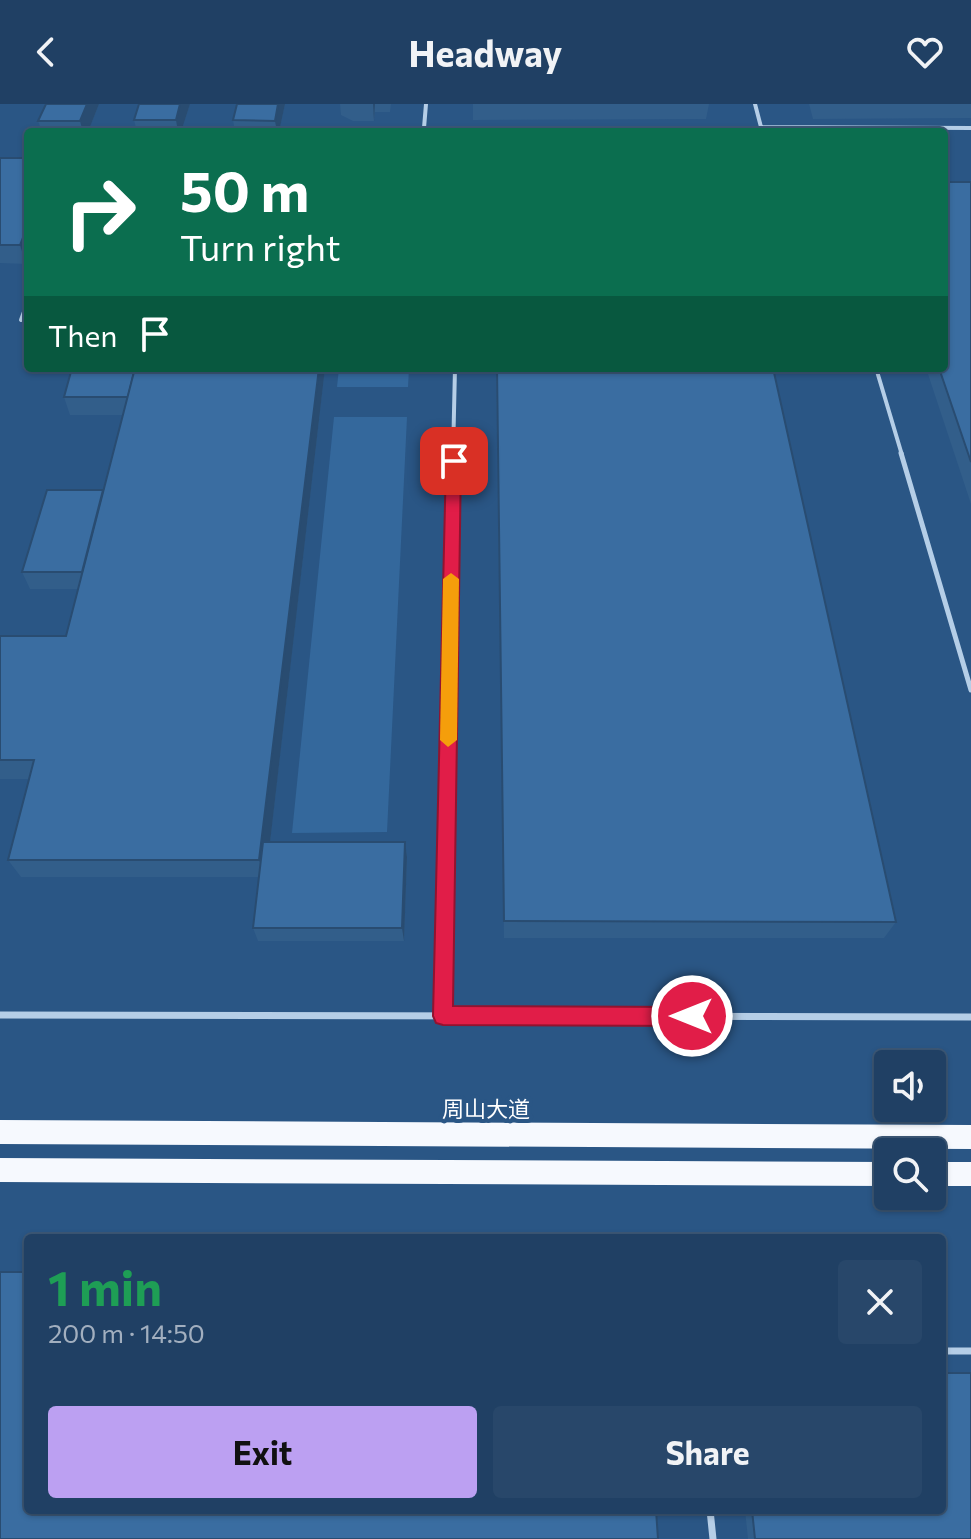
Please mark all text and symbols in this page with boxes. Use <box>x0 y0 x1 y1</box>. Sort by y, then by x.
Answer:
icon: back <box>24 30 68 74</box>
text: Headway <box>409 30 562 74</box>
icon: heart <box>903 30 947 74</box>
text: 50 m <box>180 155 309 224</box>
icon: right <box>48 160 152 264</box>
text: Turn right <box>180 224 341 268</box>
icon: arrive <box>133 312 177 356</box>
text: Then <box>48 316 117 353</box>
pin <box>420 427 488 495</box>
icon: arrive <box>432 439 476 483</box>
position arrow <box>650 974 734 1058</box>
map controls <box>874 1050 946 1210</box>
button: sound <box>874 1050 946 1122</box>
street label: 周山大道 <box>442 1095 530 1122</box>
button: search <box>874 1138 946 1210</box>
text: 1 min <box>48 1257 162 1316</box>
button: close <box>838 1260 922 1344</box>
text: 200 m · 14:50 <box>48 1317 205 1348</box>
button: Exit <box>48 1406 477 1498</box>
button: Share <box>493 1406 922 1498</box>

